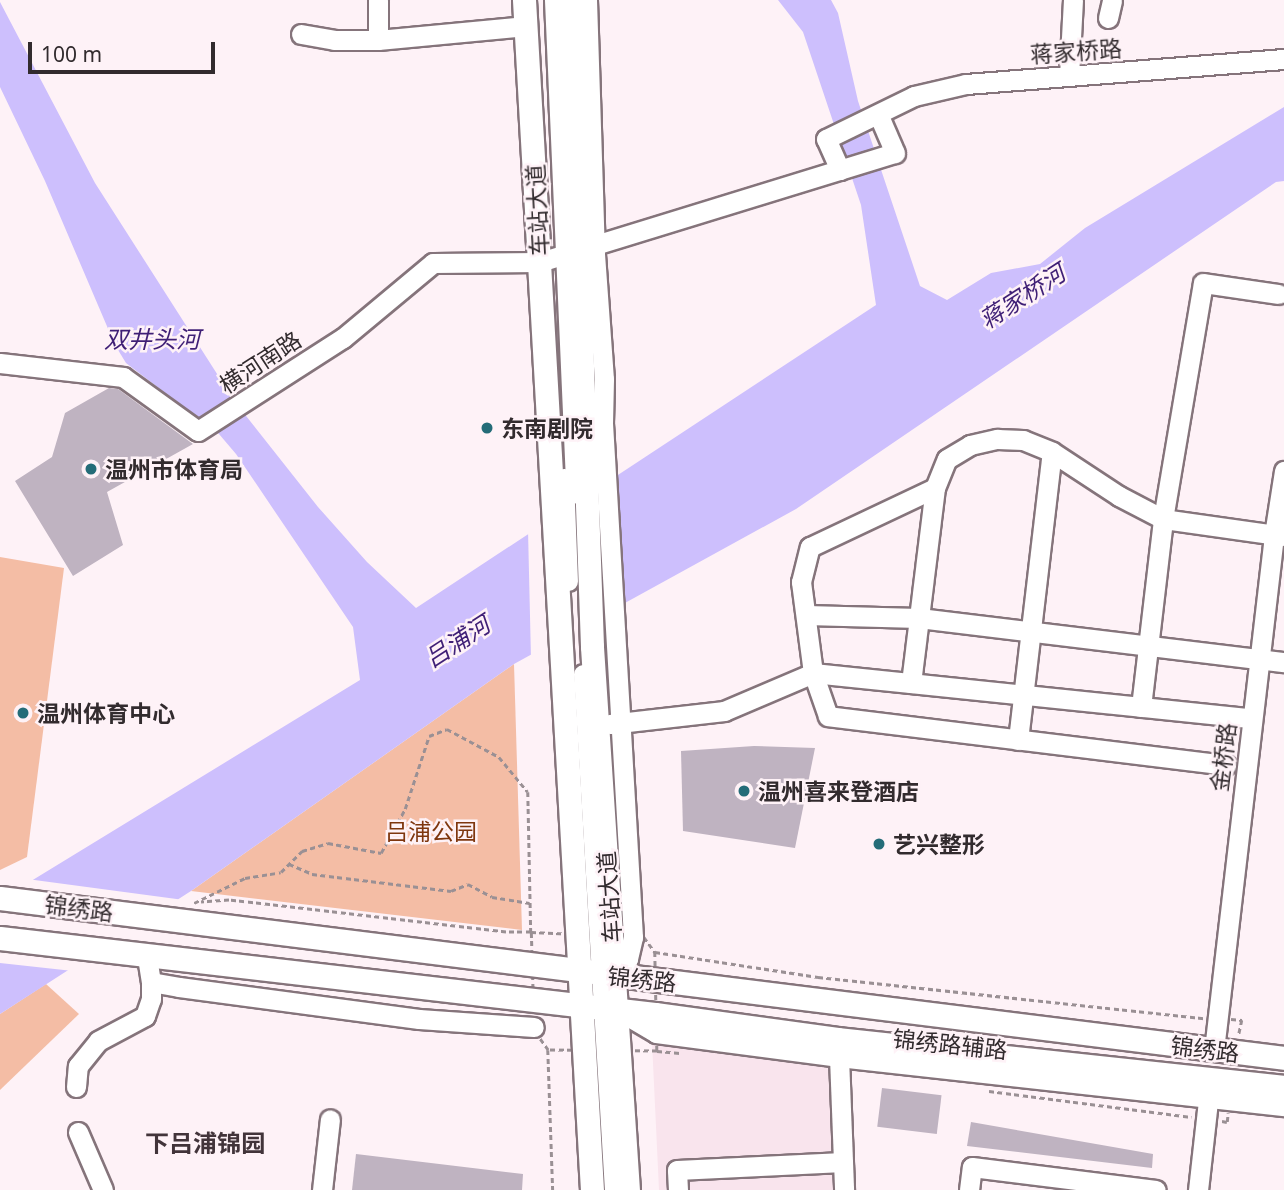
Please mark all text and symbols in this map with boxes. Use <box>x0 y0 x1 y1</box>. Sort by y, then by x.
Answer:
scale bar <box>32 28 219 72</box>
street label: 蒋家桥路 <box>1029 34 1123 68</box>
text: 100 m <box>41 40 102 68</box>
street label: 车站大道 <box>521 163 553 257</box>
water label: 蒋家桥河 <box>974 258 1070 334</box>
water label: 双井头河 <box>104 325 200 353</box>
street label: 横河南路 <box>214 325 306 399</box>
place label: 东南剧院 <box>501 414 593 442</box>
marker: 东南剧院 <box>479 420 495 436</box>
place label: 温州市体育局 <box>105 455 243 483</box>
marker: 温州市体育局 <box>83 461 99 477</box>
water label: 吕浦河 <box>419 609 495 673</box>
place label: 温州体育中心 <box>37 699 175 727</box>
marker: 温州体育中心 <box>15 705 31 721</box>
street label: 金桥路 <box>1205 721 1241 793</box>
place label: 温州喜来登酒店 <box>758 777 919 805</box>
marker: 温州喜来登酒店 <box>736 783 752 799</box>
park label: 吕浦公园 <box>385 817 477 845</box>
place label: 艺兴整形 <box>893 830 985 858</box>
marker: 艺兴整形 <box>871 836 887 852</box>
street label: 车站大道 <box>592 850 626 944</box>
street label: 锦绣路 <box>43 890 115 926</box>
street label: 锦绣路 <box>606 962 678 996</box>
street label: 锦绣路辅路 <box>891 1024 1009 1064</box>
street label: 锦绣路 <box>1169 1031 1241 1067</box>
district label: 下吕浦锦园 <box>145 1129 265 1157</box>

